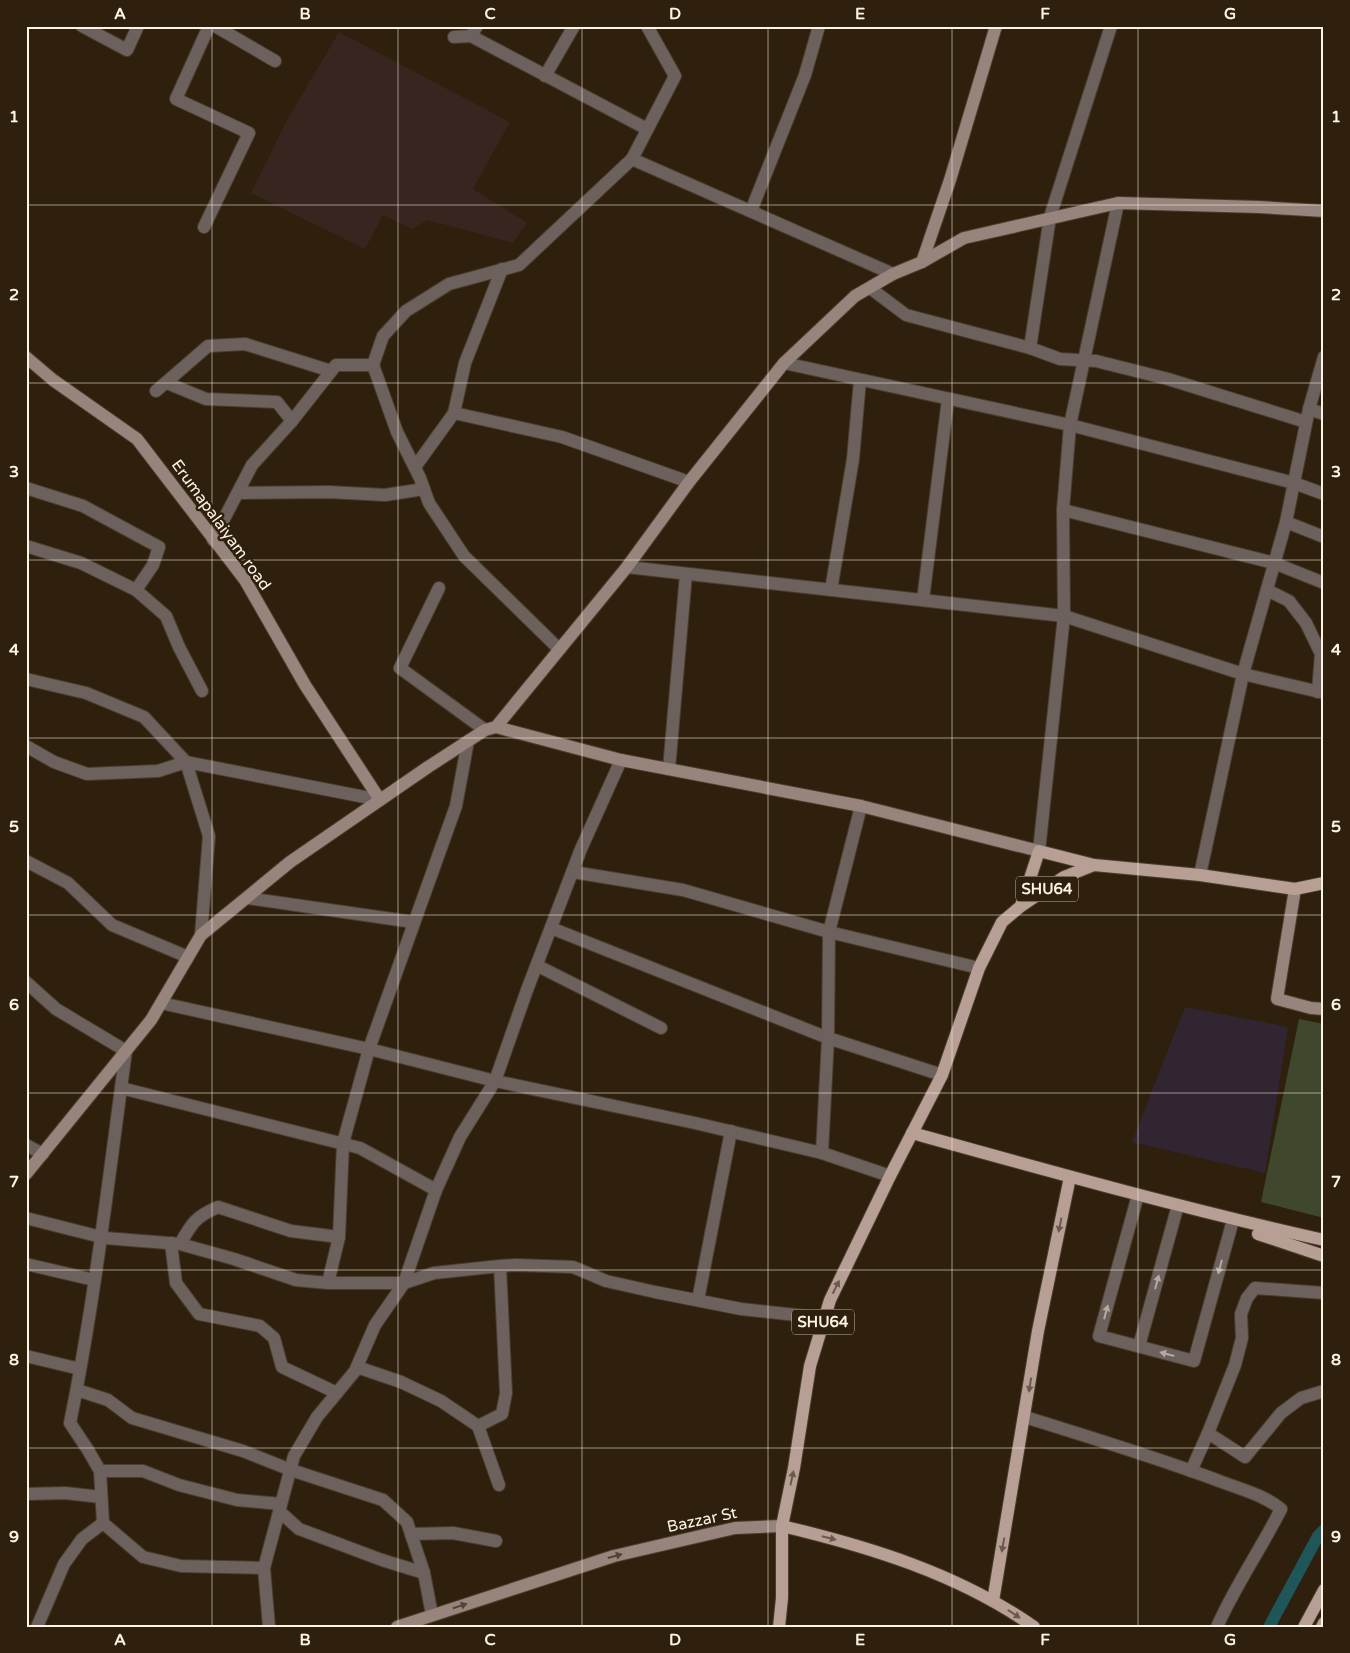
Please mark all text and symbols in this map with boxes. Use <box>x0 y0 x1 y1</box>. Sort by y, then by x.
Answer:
text: A <box>114 4 126 24</box>
text: B <box>299 4 311 24</box>
text: C <box>484 4 496 24</box>
text: D <box>669 4 681 24</box>
text: E <box>855 4 865 24</box>
text: F <box>1040 4 1050 24</box>
text: G <box>1224 4 1236 24</box>
text: 1 <box>9 107 19 127</box>
text: 1 <box>1331 107 1341 127</box>
text: 2 <box>9 285 19 305</box>
text: 2 <box>1331 285 1341 305</box>
street label: Erumapalaiyam road <box>167 456 275 594</box>
text: 3 <box>9 462 19 482</box>
text: 3 <box>1331 462 1341 482</box>
text: 4 <box>9 640 19 660</box>
text: 4 <box>1331 640 1341 660</box>
text: 5 <box>9 817 19 837</box>
text: 5 <box>1331 817 1341 837</box>
road number: SHU64 <box>1016 876 1078 902</box>
text: 6 <box>9 995 19 1015</box>
text: 6 <box>1331 995 1341 1015</box>
text: 7 <box>9 1172 19 1192</box>
text: 7 <box>1331 1172 1341 1192</box>
one-way arrow <box>1056 1217 1064 1232</box>
one-way arrow <box>1216 1259 1224 1274</box>
one-way arrow <box>1153 1275 1161 1290</box>
one-way arrow <box>832 1280 840 1294</box>
one-way arrow <box>1102 1304 1110 1319</box>
road number: SHU64 <box>792 1310 854 1334</box>
one-way arrow <box>1159 1349 1174 1357</box>
text: 8 <box>9 1350 19 1370</box>
text: 8 <box>1331 1350 1341 1370</box>
one-way arrow <box>1026 1377 1034 1393</box>
one-way arrow <box>788 1471 796 1486</box>
street label: Bazzar St <box>665 1503 739 1537</box>
text: 9 <box>9 1527 19 1547</box>
text: 9 <box>1331 1527 1341 1547</box>
one-way arrow <box>822 1534 837 1542</box>
one-way arrow <box>999 1537 1007 1553</box>
one-way arrow <box>607 1552 622 1560</box>
one-way arrow <box>453 1602 468 1610</box>
one-way arrow <box>1007 1609 1020 1618</box>
text: A <box>114 1630 126 1650</box>
text: B <box>299 1630 311 1650</box>
text: C <box>484 1630 496 1650</box>
text: D <box>669 1630 681 1650</box>
text: E <box>855 1630 865 1650</box>
text: F <box>1040 1630 1050 1650</box>
text: G <box>1224 1630 1236 1650</box>

